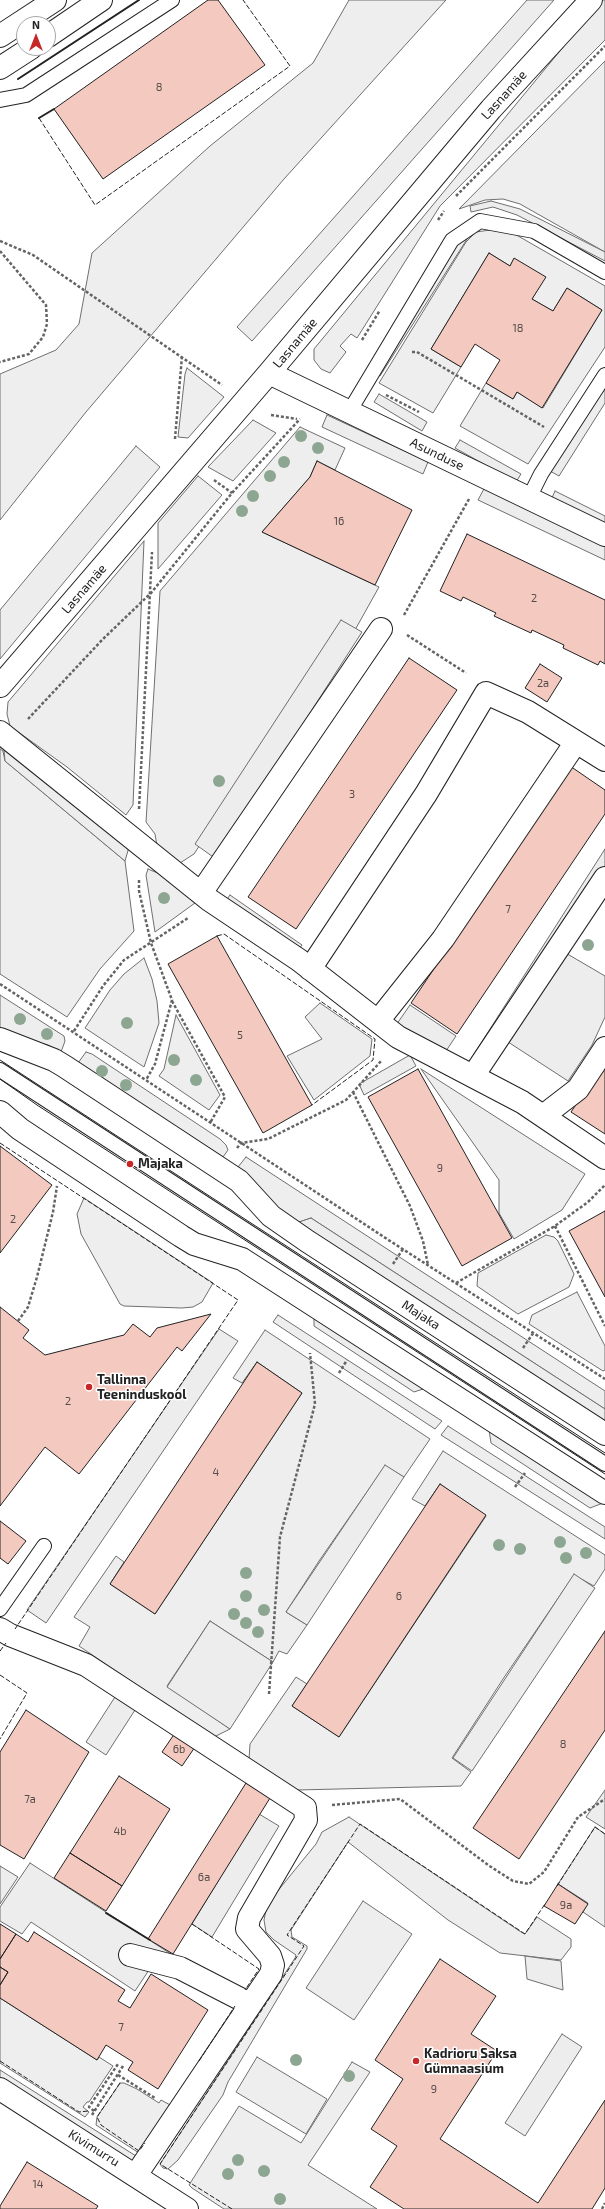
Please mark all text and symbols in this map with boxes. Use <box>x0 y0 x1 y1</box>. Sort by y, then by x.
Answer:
north arrow <box>16 16 56 56</box>
text: N <box>32 18 40 31</box>
street label: Lasnamäe <box>478 67 530 123</box>
house number: 8 <box>156 80 162 94</box>
street label: Lasnamäe <box>270 315 320 371</box>
house number: 18 <box>512 321 524 335</box>
street label: Asunduse <box>407 434 467 474</box>
house number: 16 <box>334 514 344 528</box>
street label: Lasnamäe <box>58 561 110 617</box>
house number: 2 <box>531 591 537 605</box>
house number: 2a <box>537 676 549 690</box>
house number: 3 <box>349 787 355 801</box>
house number: 7 <box>505 902 511 916</box>
house number: 5 <box>237 1028 243 1042</box>
place label: Majaka <box>138 1156 183 1172</box>
marker: Majaka <box>125 1159 135 1169</box>
house number: 9 <box>437 1161 443 1175</box>
house number: 2 <box>10 1212 16 1226</box>
street label: Majaka <box>399 1297 443 1333</box>
place label: Tallinna Teeninduskool <box>97 1372 186 1403</box>
marker: Tallinna Teeninduskool <box>84 1382 94 1392</box>
house number: 2 <box>65 1394 71 1408</box>
house number: 4 <box>213 1465 219 1479</box>
house number: 6 <box>396 1589 402 1603</box>
house number: 8 <box>560 1737 566 1751</box>
house number: 6b <box>173 1742 185 1756</box>
house number: 7a <box>24 1792 36 1806</box>
house number: 4b <box>113 1824 127 1838</box>
house number: 6a <box>198 1870 210 1884</box>
house number: 9a <box>560 1898 572 1912</box>
house number: 7 <box>118 2020 124 2034</box>
place label: Kadrioru Saksa Gümnaasium <box>424 2046 517 2077</box>
marker: Kadrioru Saksa Gümnaasium <box>411 2056 421 2066</box>
house number: 9 <box>431 2082 437 2096</box>
street label: Kivimurru <box>65 2126 123 2170</box>
house number: 14 <box>32 2177 44 2191</box>

